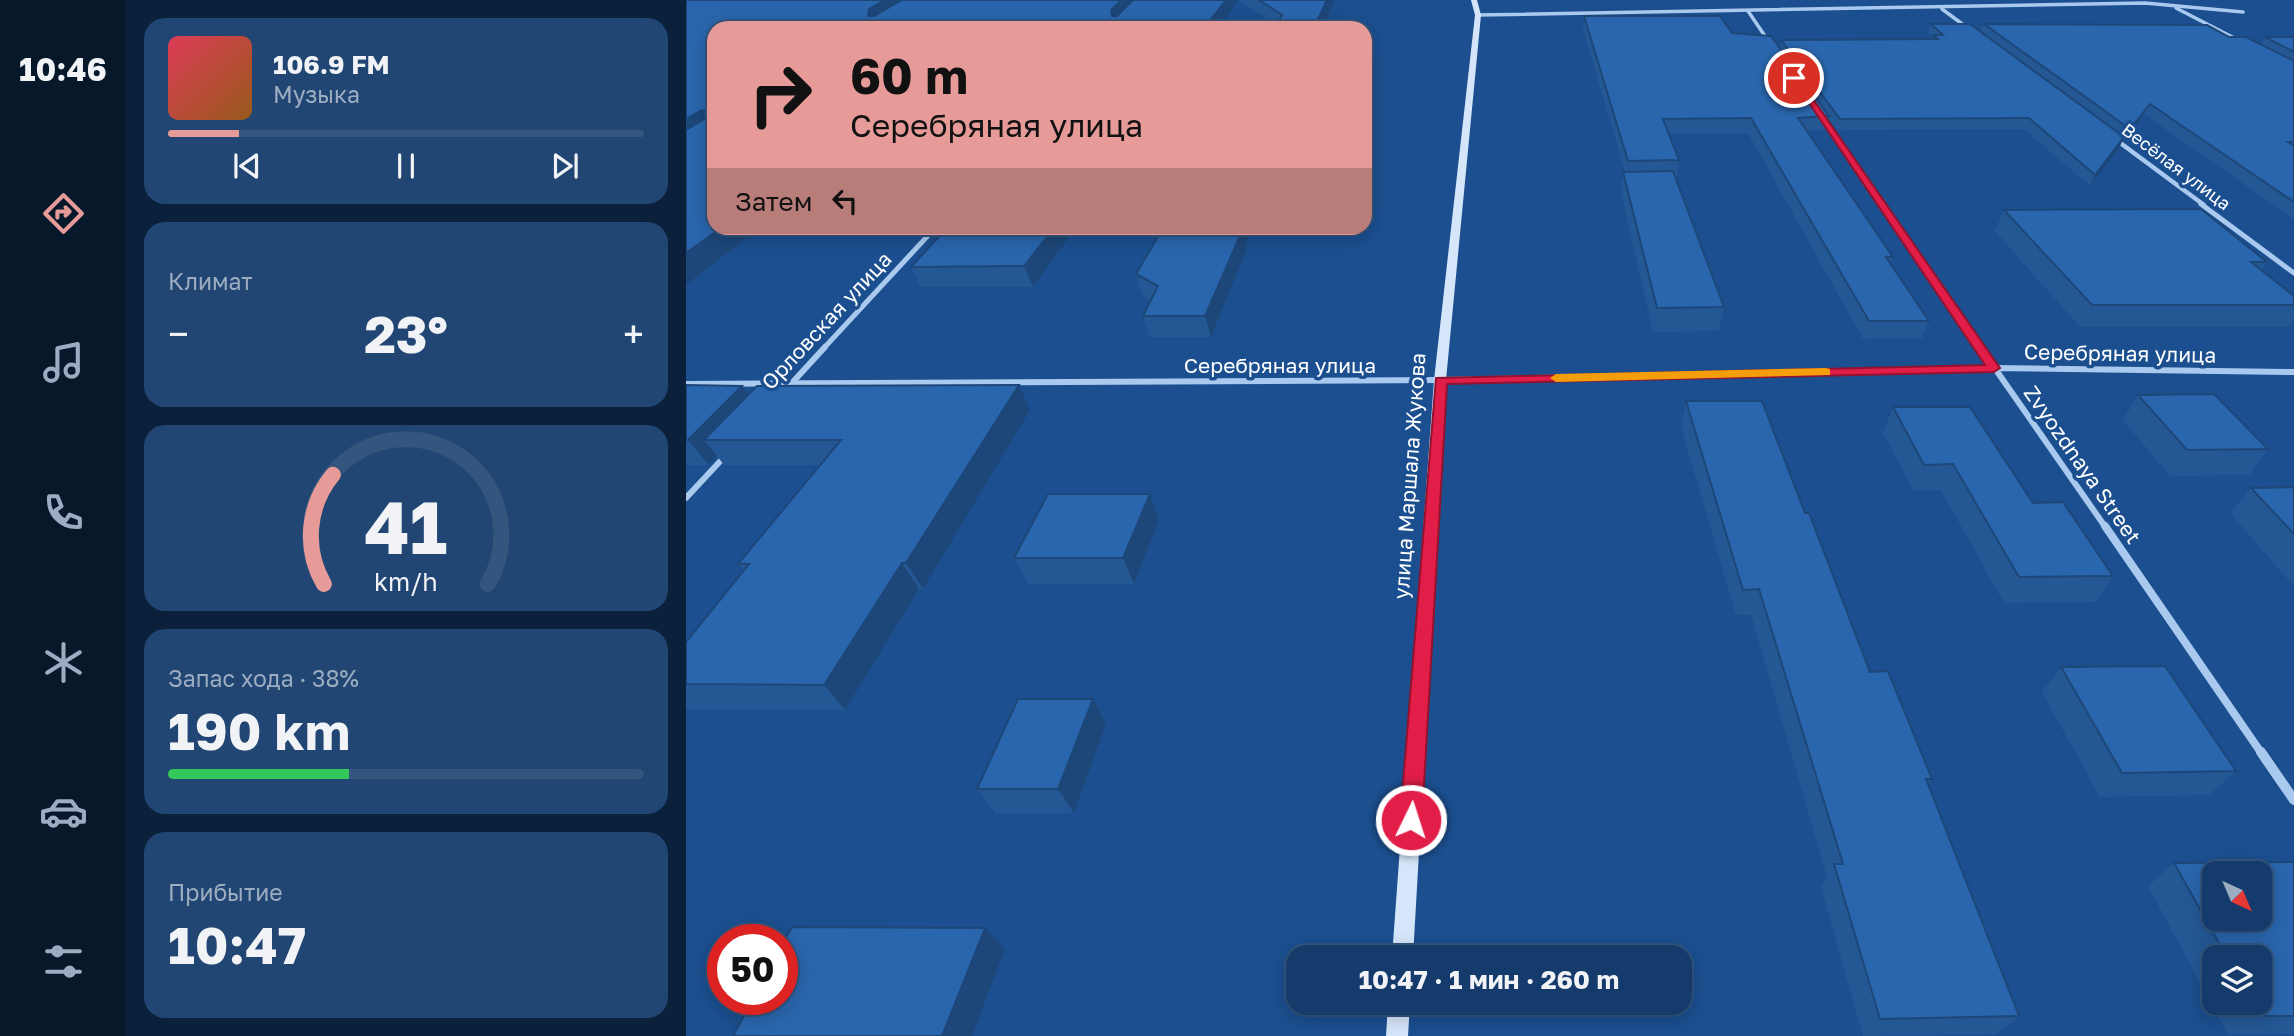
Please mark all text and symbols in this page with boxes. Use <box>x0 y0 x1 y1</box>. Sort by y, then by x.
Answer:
text: 60 m <box>850 46 968 105</box>
pin <box>1764 48 1824 108</box>
text: 106.9 FM <box>273 49 390 80</box>
icon: right <box>735 49 826 140</box>
text: 10:46 <box>19 50 107 88</box>
icon: arrive <box>1775 59 1813 97</box>
text: Музыка <box>273 80 360 108</box>
text: Серебряная улица <box>850 106 1143 144</box>
street label: Весёлая улица <box>2118 118 2235 214</box>
icon: previous <box>228 147 266 185</box>
icon: pause <box>387 147 425 185</box>
icon: next <box>546 147 584 185</box>
icon: left <box>826 182 864 220</box>
text: Затем <box>735 186 812 217</box>
icon: directions <box>39 189 88 238</box>
street label: Орловская улица <box>756 246 897 395</box>
text: Климат <box>168 267 253 295</box>
text: 23° <box>364 302 448 364</box>
text: − <box>168 311 189 356</box>
text: + <box>623 311 644 356</box>
icon: music <box>39 338 88 387</box>
street label: Серебряная улица <box>2024 338 2216 368</box>
street label: Серебряная улица <box>1184 352 1376 378</box>
street label: улица Маршала Жукова <box>1387 352 1431 600</box>
street label: Zvyozdnaya Street <box>2019 380 2147 548</box>
text: 41 <box>365 483 448 570</box>
icon: phone <box>39 488 88 537</box>
text: km/h <box>374 566 438 597</box>
icon: climate <box>39 638 88 687</box>
text: Запас хода · 38% <box>168 664 359 692</box>
text: 190 km <box>168 699 350 761</box>
position arrow <box>1374 783 1448 857</box>
icon: car <box>39 787 88 836</box>
north arrow <box>2202 861 2272 931</box>
map controls <box>2202 861 2272 1015</box>
text: Прибытие <box>168 878 283 906</box>
text: 10:47 <box>168 913 306 975</box>
speed limit sign: 50 <box>707 924 798 1015</box>
icon: filters <box>39 937 88 986</box>
button: layers <box>2202 945 2272 1015</box>
text: 10:47 · 1 мин · 260 m <box>1359 964 1619 995</box>

